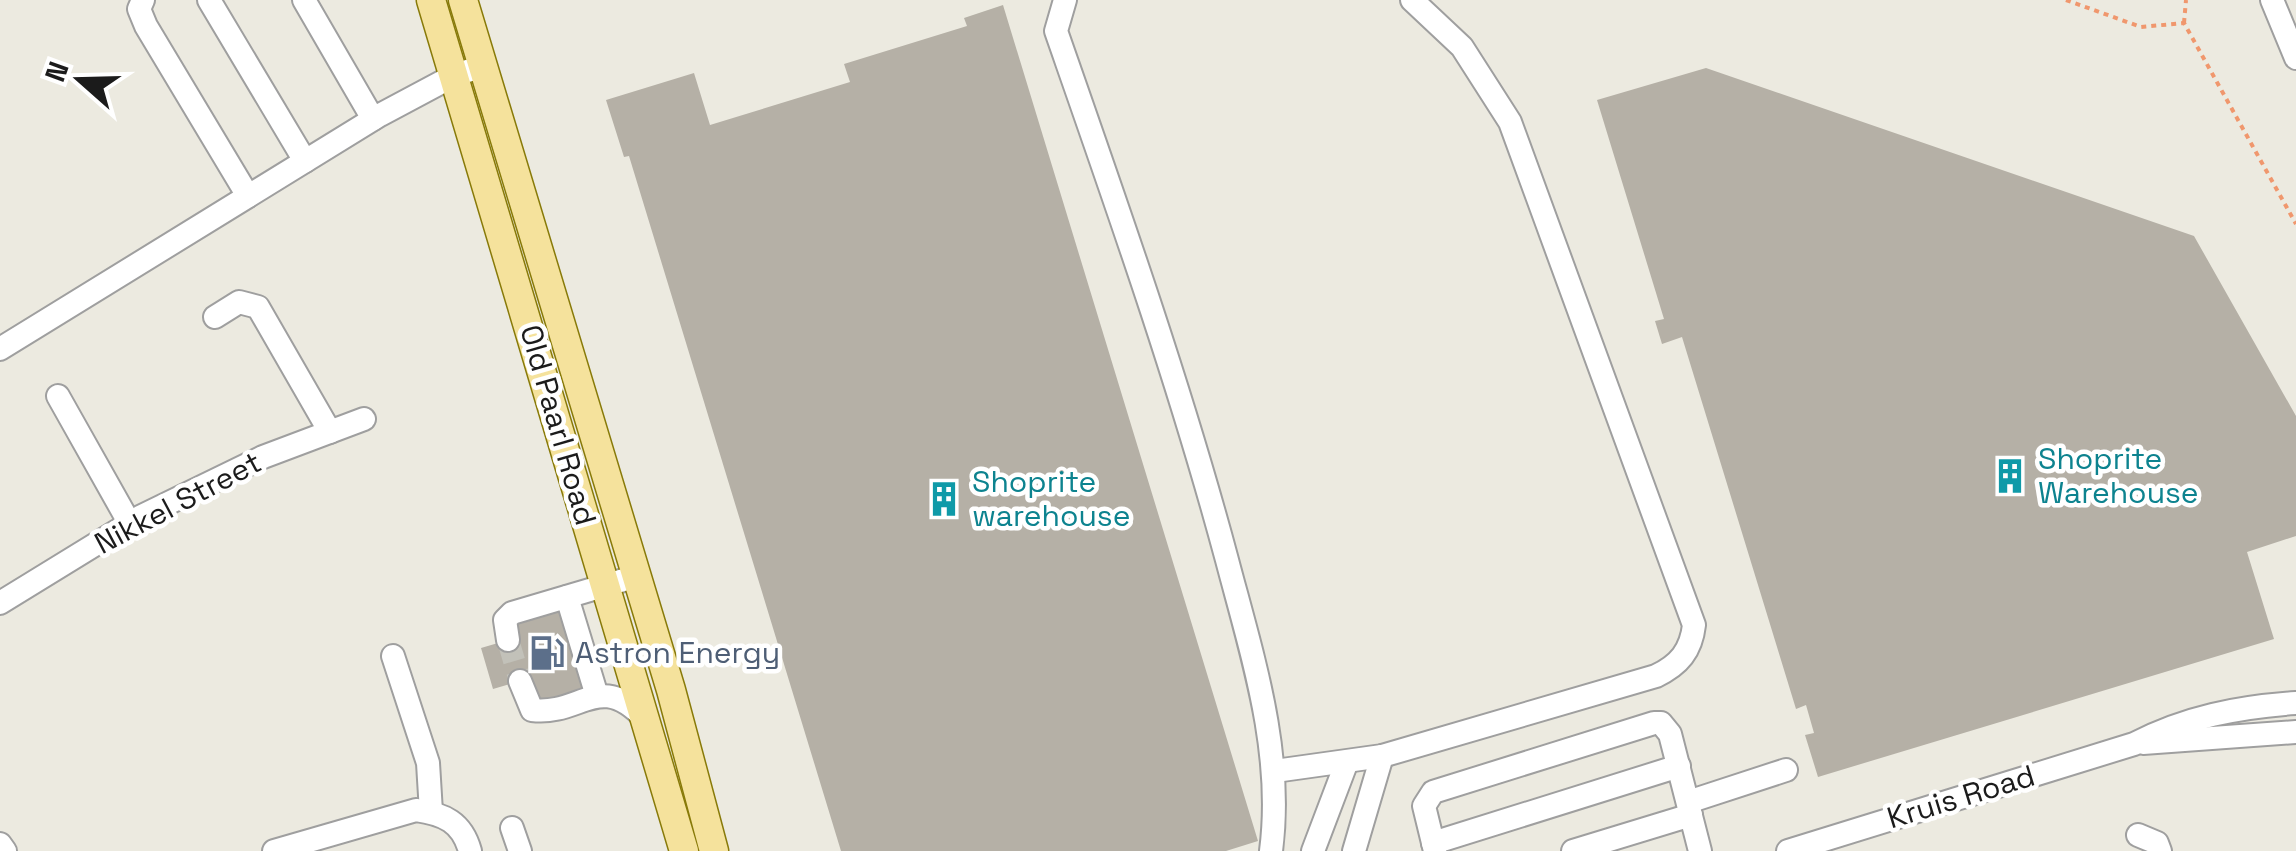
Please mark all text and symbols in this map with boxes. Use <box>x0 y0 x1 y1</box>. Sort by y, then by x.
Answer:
north arrow <box>30 30 130 130</box>
text: N <box>36 56 77 86</box>
street label: Old Paarl Road <box>511 320 606 530</box>
place label: Shoprite Warehouse <box>2038 439 2199 512</box>
street label: Nikkel Street <box>88 442 268 563</box>
building icon: Shoprite Warehouse <box>1991 457 2029 495</box>
place label: Shoprite warehouse <box>972 462 1130 535</box>
building icon: Shoprite warehouse <box>925 480 963 518</box>
place label: Astron Energy <box>575 633 780 672</box>
fuel station icon: Astron Energy <box>528 634 566 672</box>
street label: Kruis Road <box>1882 756 2039 837</box>

